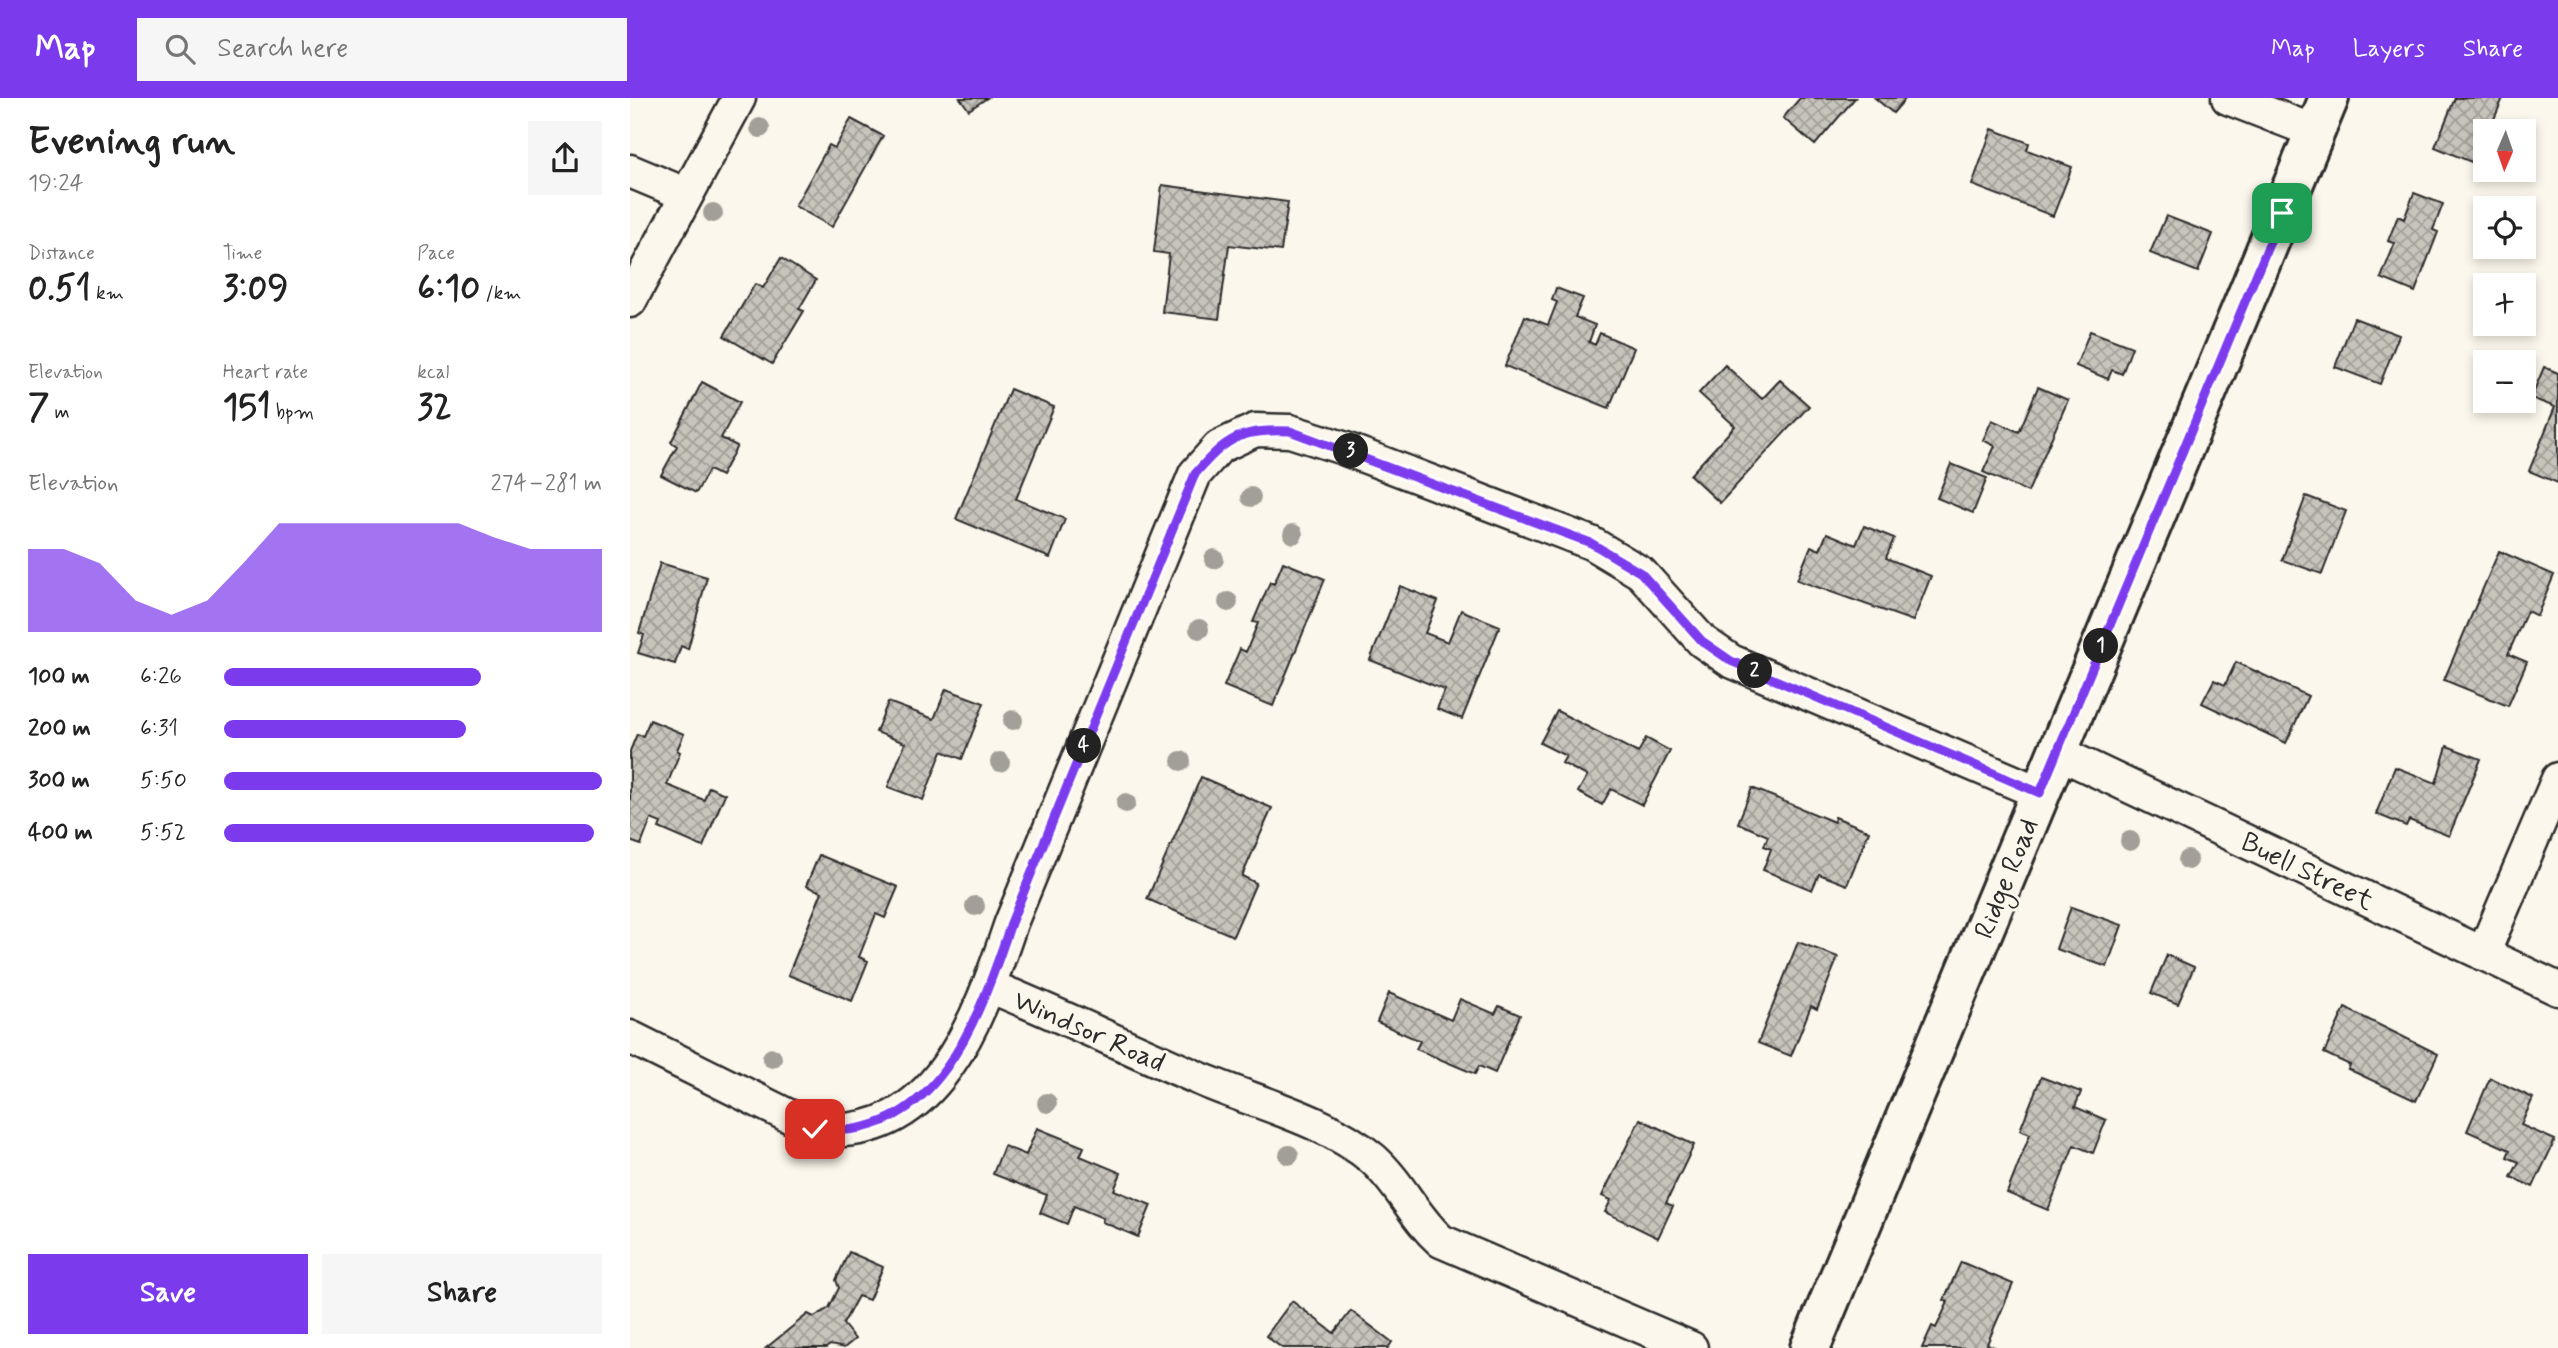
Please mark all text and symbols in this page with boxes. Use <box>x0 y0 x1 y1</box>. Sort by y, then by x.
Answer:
search box <box>137 18 627 81</box>
text: Map <box>35 27 95 71</box>
icon: search <box>161 30 199 68</box>
text: Search here <box>217 32 348 66</box>
text: Map <box>2271 34 2315 65</box>
text: Layers <box>2353 34 2425 65</box>
text: Share <box>2463 34 2523 65</box>
text: Evening run <box>28 118 235 167</box>
north arrow <box>2473 119 2536 182</box>
map controls <box>2473 119 2536 413</box>
button: share <box>528 121 602 195</box>
text: 19:24 <box>28 169 83 199</box>
pin <box>2252 183 2312 243</box>
icon: arrive <box>2263 194 2301 232</box>
button: locate <box>2473 196 2536 259</box>
text: Distance <box>28 241 95 266</box>
text: Time <box>223 241 262 266</box>
text: Pace <box>417 241 455 266</box>
text: 0.51 <box>28 266 91 312</box>
text: 3:09 <box>223 266 288 312</box>
text: 6:10 <box>417 266 480 312</box>
button: + <box>2473 273 2536 336</box>
text: km <box>91 281 124 306</box>
text: /km <box>480 281 521 306</box>
button: − <box>2473 350 2536 413</box>
text: Elevation <box>28 360 103 385</box>
text: Heart rate <box>223 360 308 385</box>
text: kcal <box>417 360 449 385</box>
text: 7 <box>28 385 49 431</box>
text: 151 <box>223 385 271 431</box>
text: 32 <box>417 385 452 431</box>
text: m <box>49 400 70 425</box>
text: bpm <box>271 400 314 425</box>
pin: 3 <box>1334 434 1368 468</box>
text: 3 <box>1346 438 1355 463</box>
text: Elevation <box>28 469 119 499</box>
text: 274–281 m <box>491 469 602 499</box>
pin: 1 <box>2084 628 2118 664</box>
text: 1 <box>2096 633 2105 658</box>
pin: 2 <box>1738 654 1772 688</box>
text: 2 <box>1750 658 1759 683</box>
text: 100 m <box>28 662 90 692</box>
text: 6:26 <box>140 662 182 692</box>
text: 200 m <box>28 714 91 744</box>
text: 6:31 <box>140 714 178 744</box>
pin: 4 <box>1066 728 1102 764</box>
text: 4 <box>1078 733 1089 758</box>
text: 300 m <box>28 766 90 796</box>
text: 5:50 <box>140 766 187 796</box>
street label: Ridge Road <box>1966 813 2050 945</box>
text: 400 m <box>28 818 93 848</box>
text: 5:52 <box>140 818 186 848</box>
street label: Buell Street <box>2234 824 2380 920</box>
street label: Windsor Road <box>1007 982 1171 1082</box>
pin <box>785 1099 845 1159</box>
icon: check <box>796 1110 834 1148</box>
button: Save <box>28 1254 308 1334</box>
button: Share <box>322 1254 602 1334</box>

